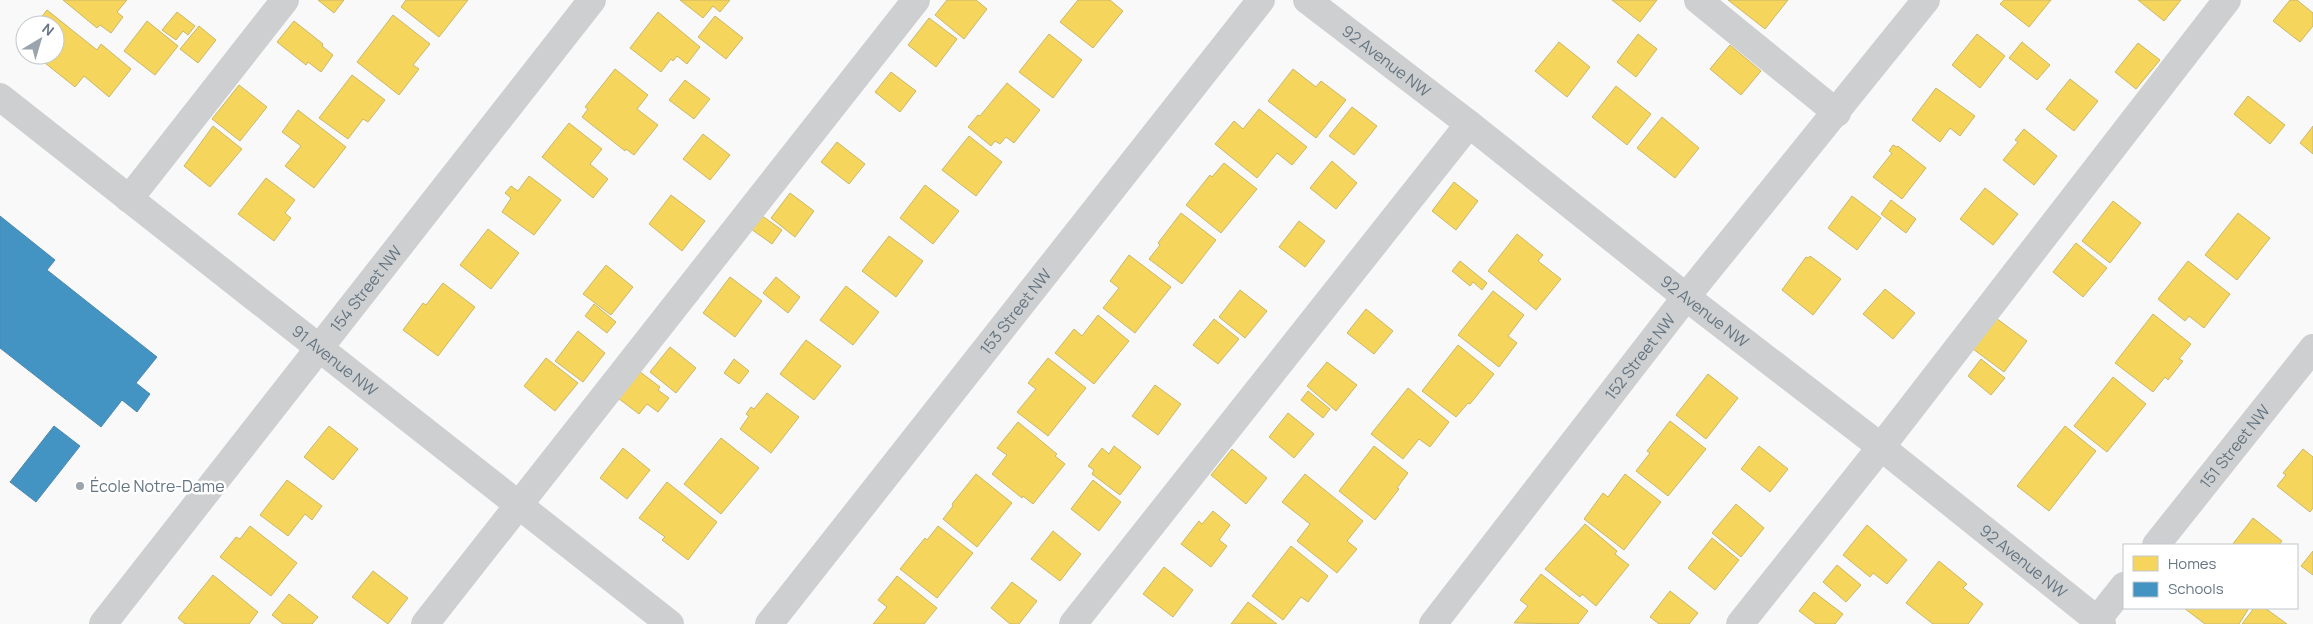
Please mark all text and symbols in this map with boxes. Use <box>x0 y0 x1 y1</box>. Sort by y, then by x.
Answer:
north arrow <box>15 15 65 65</box>
text: N <box>38 19 58 40</box>
street label: 92 Avenue NW <box>1338 20 1435 102</box>
street label: 154 Street NW <box>325 241 407 337</box>
street label: 153 Street NW <box>975 264 1056 359</box>
street label: 92 Avenue NW <box>1656 270 1753 352</box>
street label: 152 Street NW <box>1599 309 1680 404</box>
street label: 91 Avenue NW <box>287 320 382 401</box>
street label: 151 Street NW <box>2194 400 2275 493</box>
place label: École Notre-Dame <box>90 475 225 497</box>
marker: École Notre-Dame <box>74 480 86 492</box>
street label: 92 Avenue NW <box>1975 519 2072 603</box>
legend <box>2123 544 2298 609</box>
text: Homes <box>2168 553 2217 574</box>
text: Schools <box>2168 578 2224 599</box>

